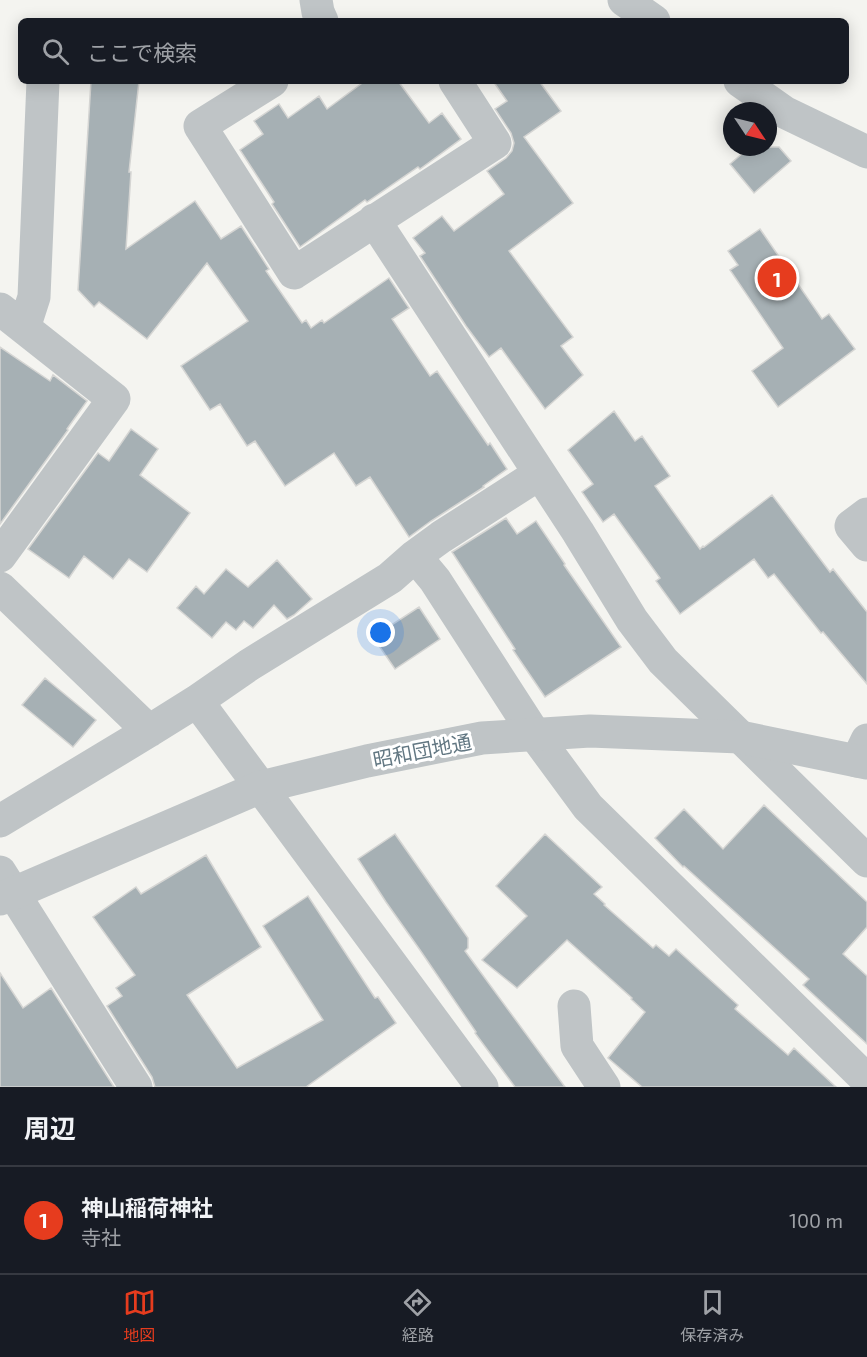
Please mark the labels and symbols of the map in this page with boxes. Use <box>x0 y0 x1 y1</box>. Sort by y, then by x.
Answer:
north arrow <box>723 102 777 156</box>
pin: 1 <box>758 256 796 300</box>
your location <box>366 618 395 647</box>
street label: 昭和団地通 <box>371 729 473 771</box>

